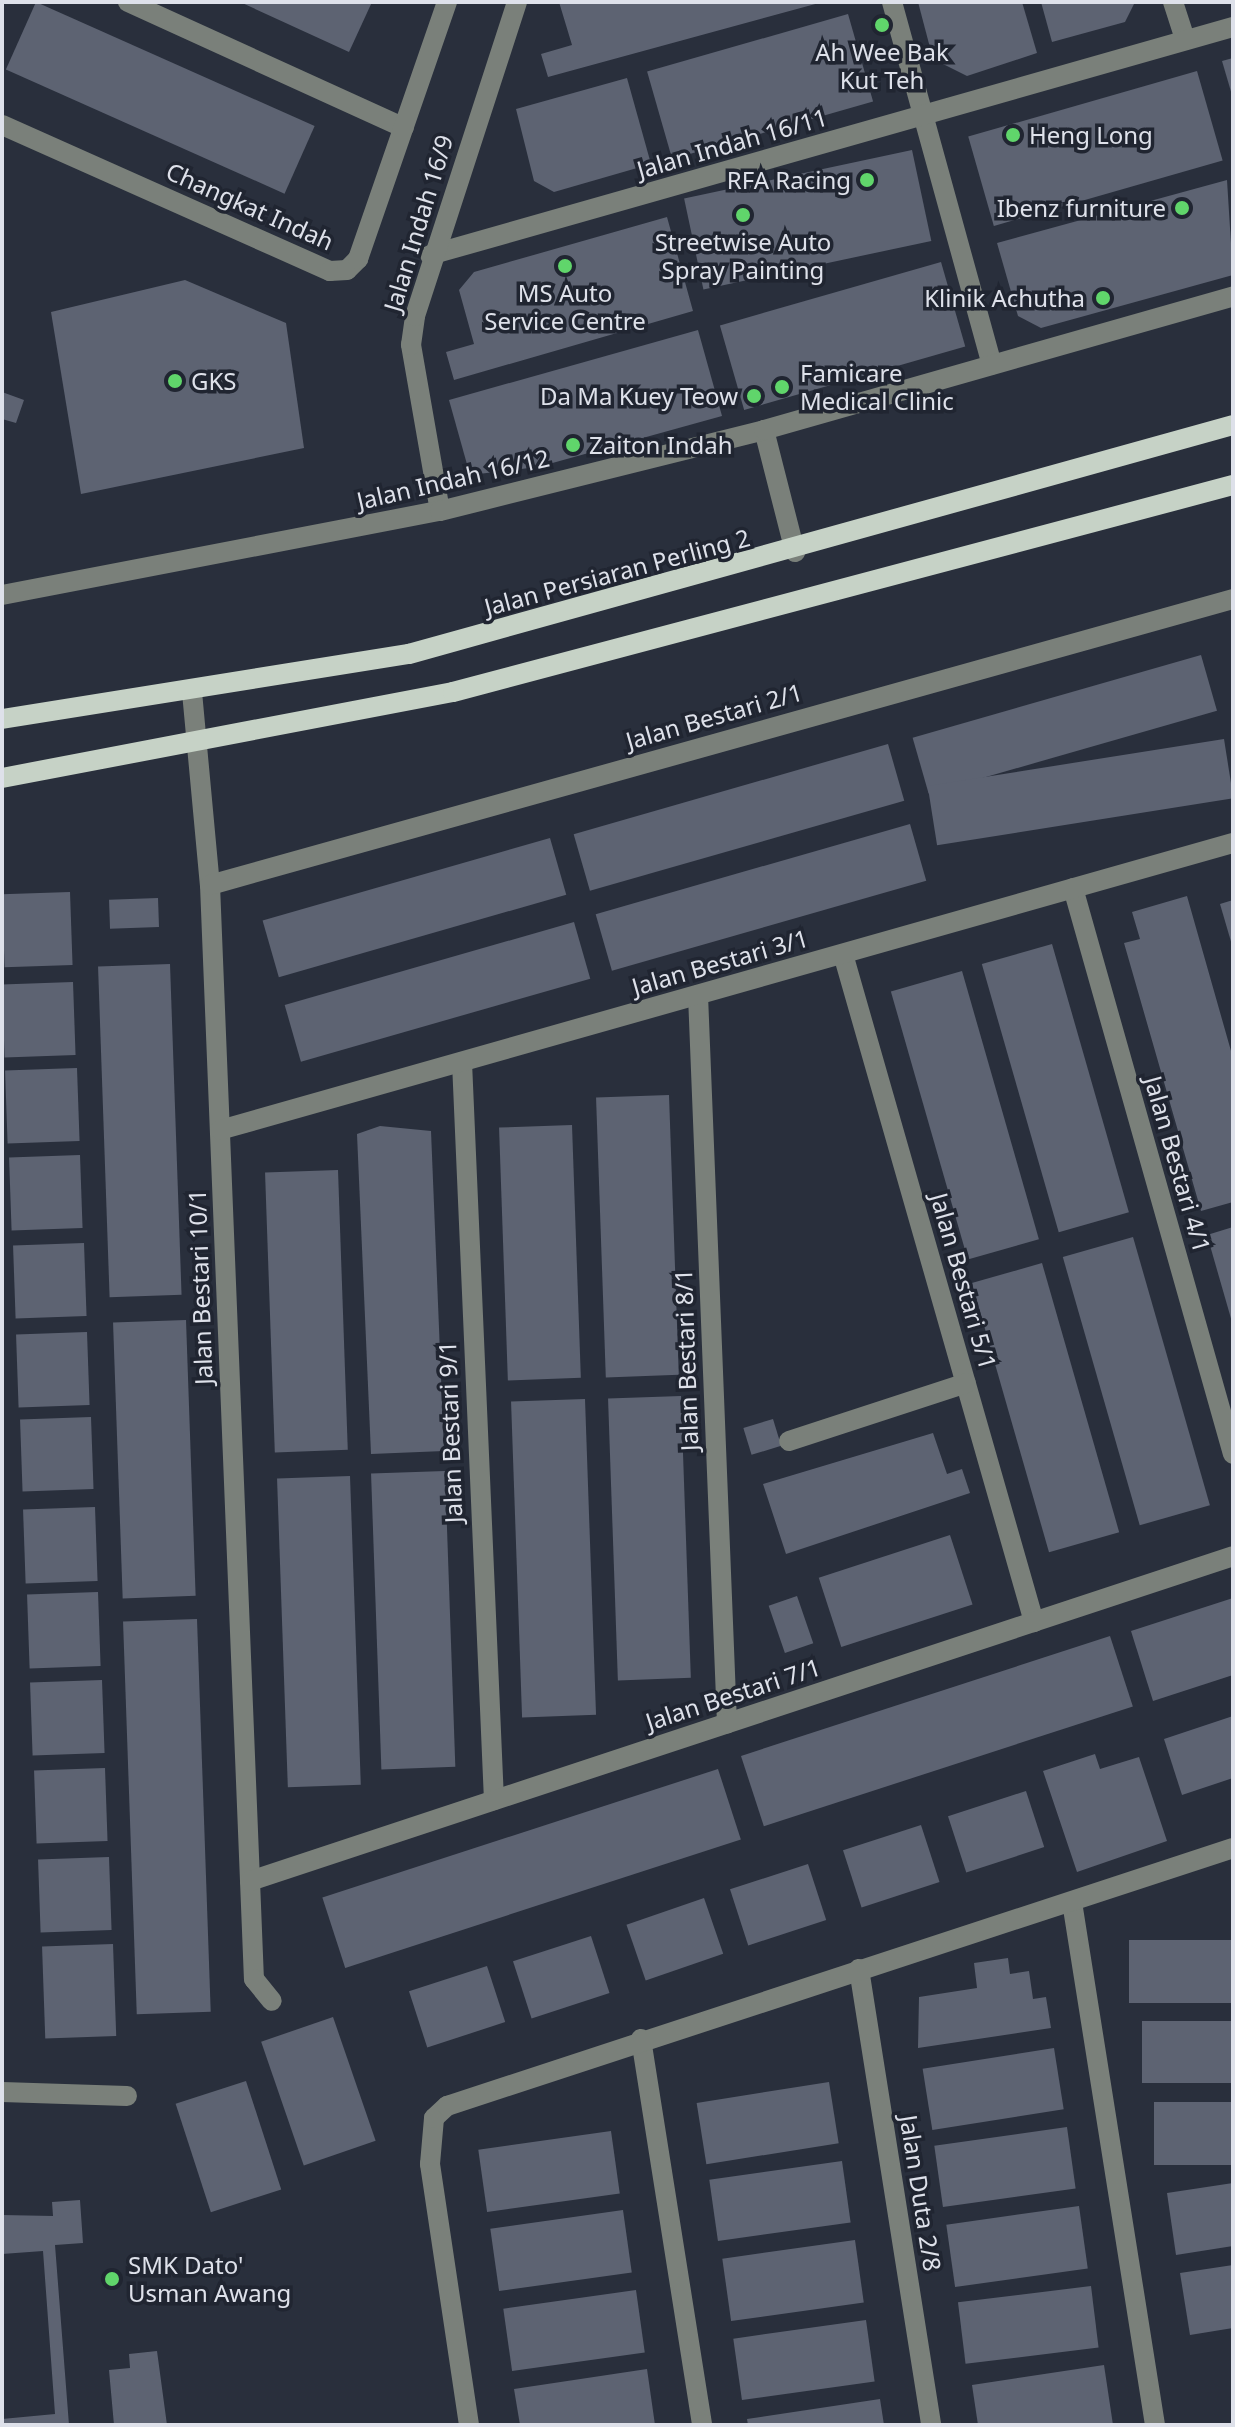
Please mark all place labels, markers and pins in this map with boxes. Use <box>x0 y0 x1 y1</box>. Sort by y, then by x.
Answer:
marker: Ah Wee Bak Kut Teh <box>873 16 891 34</box>
place label: Ah Wee Bak Kut Teh <box>815 38 949 94</box>
place label: Heng Long <box>1029 121 1153 149</box>
marker: Heng Long <box>1004 126 1022 144</box>
place label: RFA Racing <box>727 166 851 194</box>
marker: RFA Racing <box>858 171 876 189</box>
place label: Ibenz furniture <box>997 194 1166 222</box>
marker: Ibenz furniture <box>1173 199 1191 217</box>
marker: Streetwise Auto Spray Painting <box>734 206 752 224</box>
place label: Streetwise Auto Spray Painting <box>655 228 831 284</box>
marker: MS Auto Service Centre <box>556 257 574 275</box>
place label: MS Auto Service Centre <box>484 279 646 335</box>
place label: Klinik Achutha <box>924 284 1085 312</box>
marker: Klinik Achutha <box>1092 287 1114 309</box>
place label: Famicare Medical Clinic <box>800 359 954 415</box>
place label: GKS <box>191 367 237 395</box>
marker: GKS <box>166 372 184 390</box>
marker: Famicare Medical Clinic <box>771 376 793 398</box>
place label: Da Ma Kuey Teow <box>540 382 738 410</box>
marker: Da Ma Kuey Teow <box>745 387 763 405</box>
place label: Zaiton Indah <box>589 431 733 459</box>
marker: Zaiton Indah <box>564 436 582 454</box>
place label: SMK Dato' Usman Awang <box>128 2251 291 2307</box>
marker: SMK Dato' Usman Awang <box>103 2270 121 2288</box>

